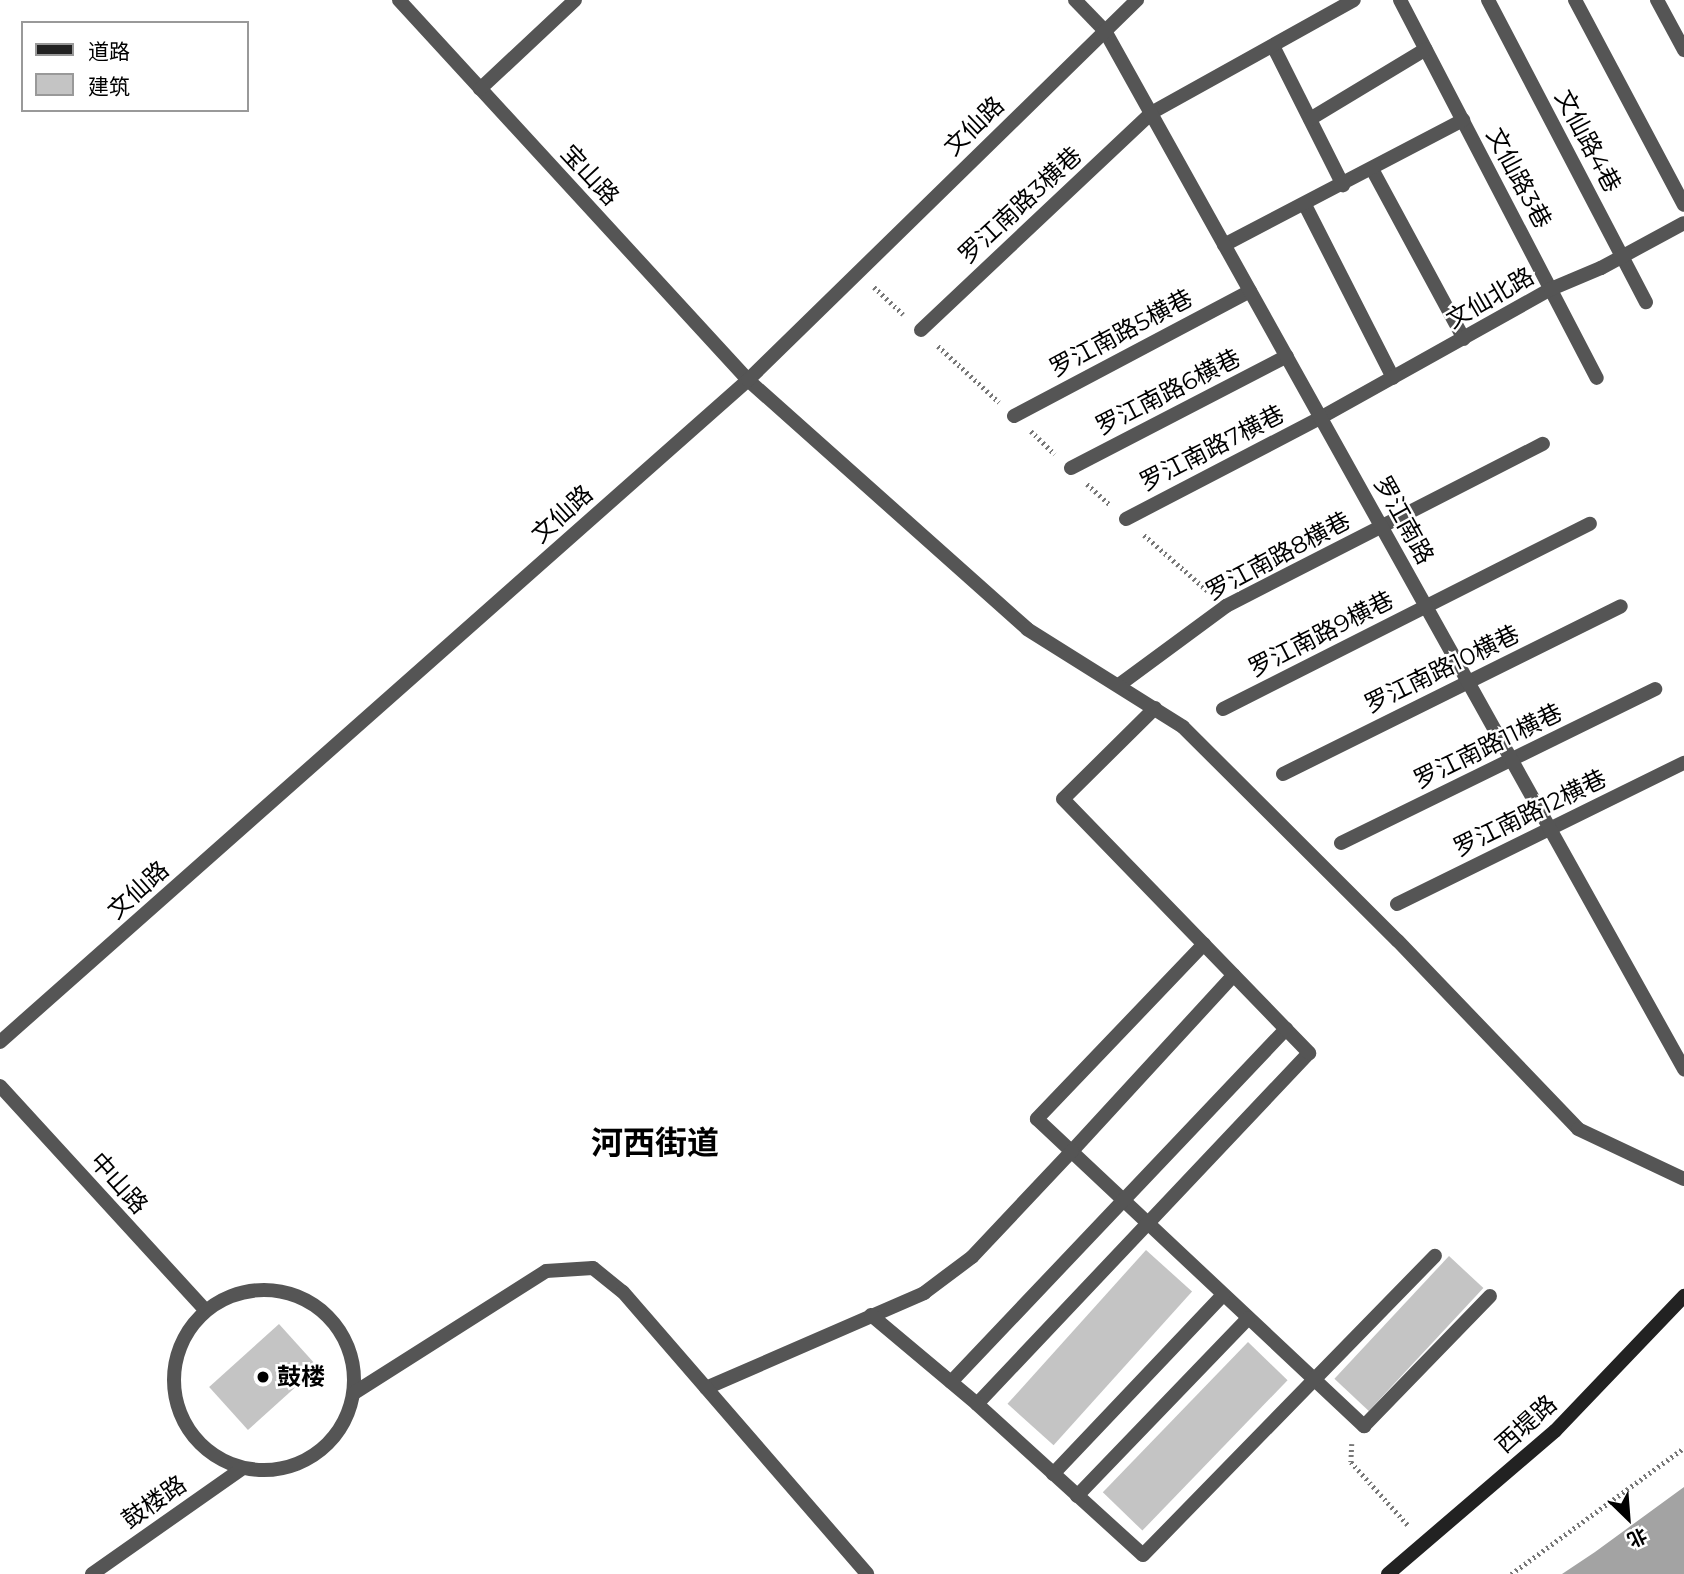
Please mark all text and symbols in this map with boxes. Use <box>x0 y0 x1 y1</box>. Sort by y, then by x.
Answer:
legend <box>21 21 248 112</box>
text: 道路 <box>88 39 130 64</box>
text: 建筑 <box>88 74 130 99</box>
street label: 文仙路4巷 <box>1549 85 1627 197</box>
street label: 文仙路 <box>938 91 1010 161</box>
street label: 文仙路3巷 <box>1481 123 1557 233</box>
street label: 宝山路 <box>555 139 625 211</box>
street label: 罗江南路3横巷 <box>953 141 1087 269</box>
street label: 文仙北路 <box>1441 262 1539 334</box>
street label: 罗江南路5横巷 <box>1045 283 1197 383</box>
street label: 罗江南路6横巷 <box>1091 343 1245 441</box>
street label: 罗江南路7横巷 <box>1135 399 1289 497</box>
street label: 罗江南路 <box>1368 471 1440 569</box>
street label: 文仙路 <box>526 479 598 549</box>
street label: 罗江南路8横巷 <box>1201 506 1355 606</box>
street label: 罗江南路9横巷 <box>1244 585 1398 683</box>
street label: 罗江南路10横巷 <box>1360 619 1524 719</box>
street label: 罗江南路11横巷 <box>1409 698 1567 794</box>
street label: 罗江南路12横巷 <box>1449 764 1611 862</box>
street label: 文仙路 <box>102 855 174 925</box>
district label: 河西街道 <box>591 1124 719 1162</box>
street label: 中山路 <box>84 1147 154 1219</box>
place label: 鼓楼 <box>277 1363 325 1391</box>
marker: 鼓楼 <box>255 1369 271 1385</box>
street label: 西堤路 <box>1490 1389 1562 1459</box>
street label: 鼓楼路 <box>116 1470 192 1534</box>
north arrow <box>1593 1483 1663 1553</box>
text: 北 <box>1624 1523 1651 1552</box>

